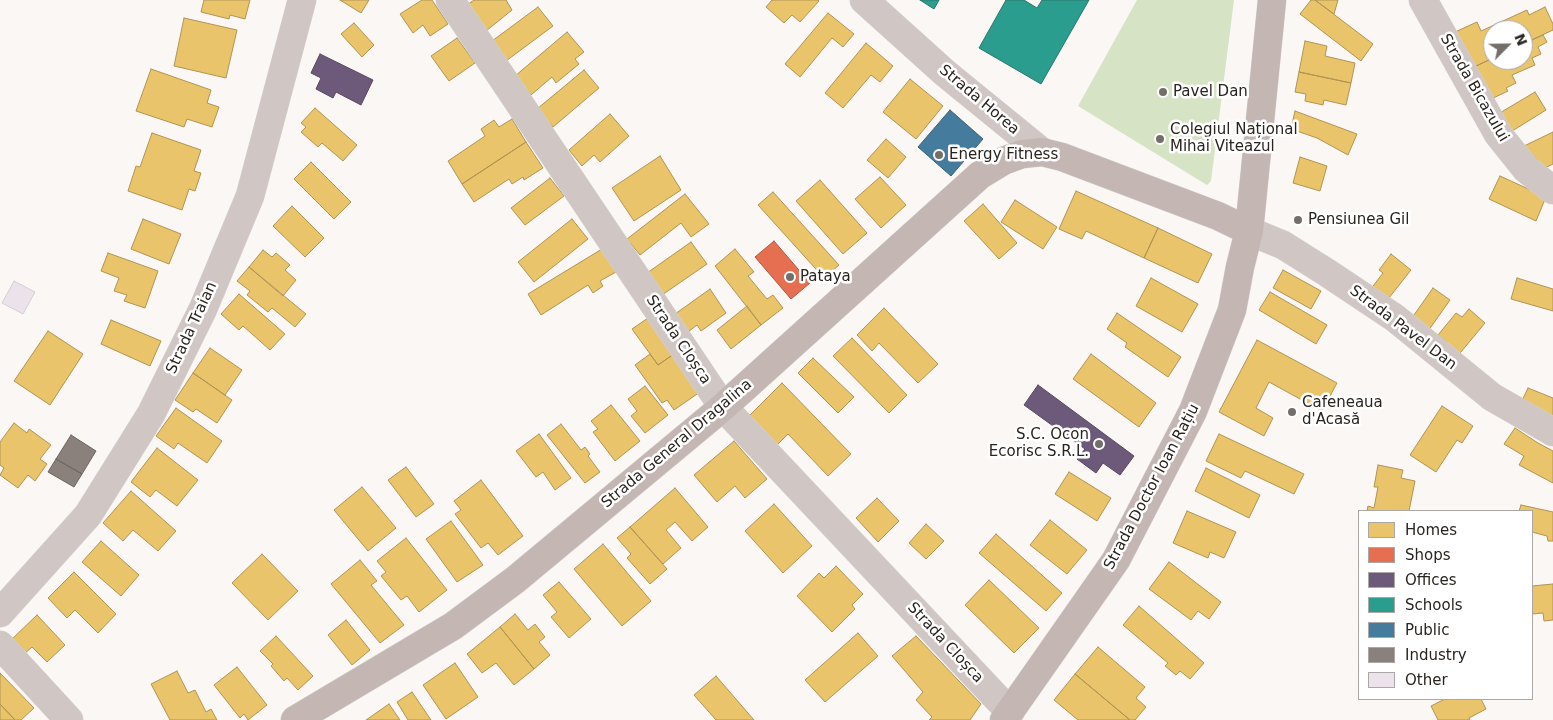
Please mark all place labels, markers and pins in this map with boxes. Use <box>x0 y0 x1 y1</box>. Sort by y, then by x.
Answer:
place label: Pavel Dan <box>1173 83 1248 101</box>
marker: Pavel Dan <box>1157 86 1169 98</box>
place label: Colegiul Național Mihai Viteazul <box>1170 121 1298 156</box>
marker: Colegiul Național Mihai Viteazul <box>1154 133 1166 145</box>
place label: Energy Fitness <box>949 146 1058 164</box>
marker: Energy Fitness <box>933 149 945 161</box>
place label: Pensiunea Gil <box>1308 211 1409 229</box>
marker: Pensiunea Gil <box>1292 214 1304 226</box>
place label: Pataya <box>800 268 851 286</box>
marker: Pataya <box>784 271 796 283</box>
place label: Cafeneaua d'Acasă <box>1302 394 1383 429</box>
marker: Cafeneaua d'Acasă <box>1286 406 1298 418</box>
place label: S.C. Ocon Ecorisc S.R.L. <box>989 426 1089 461</box>
marker: S.C. Ocon Ecorisc S.R.L. <box>1093 438 1105 450</box>

